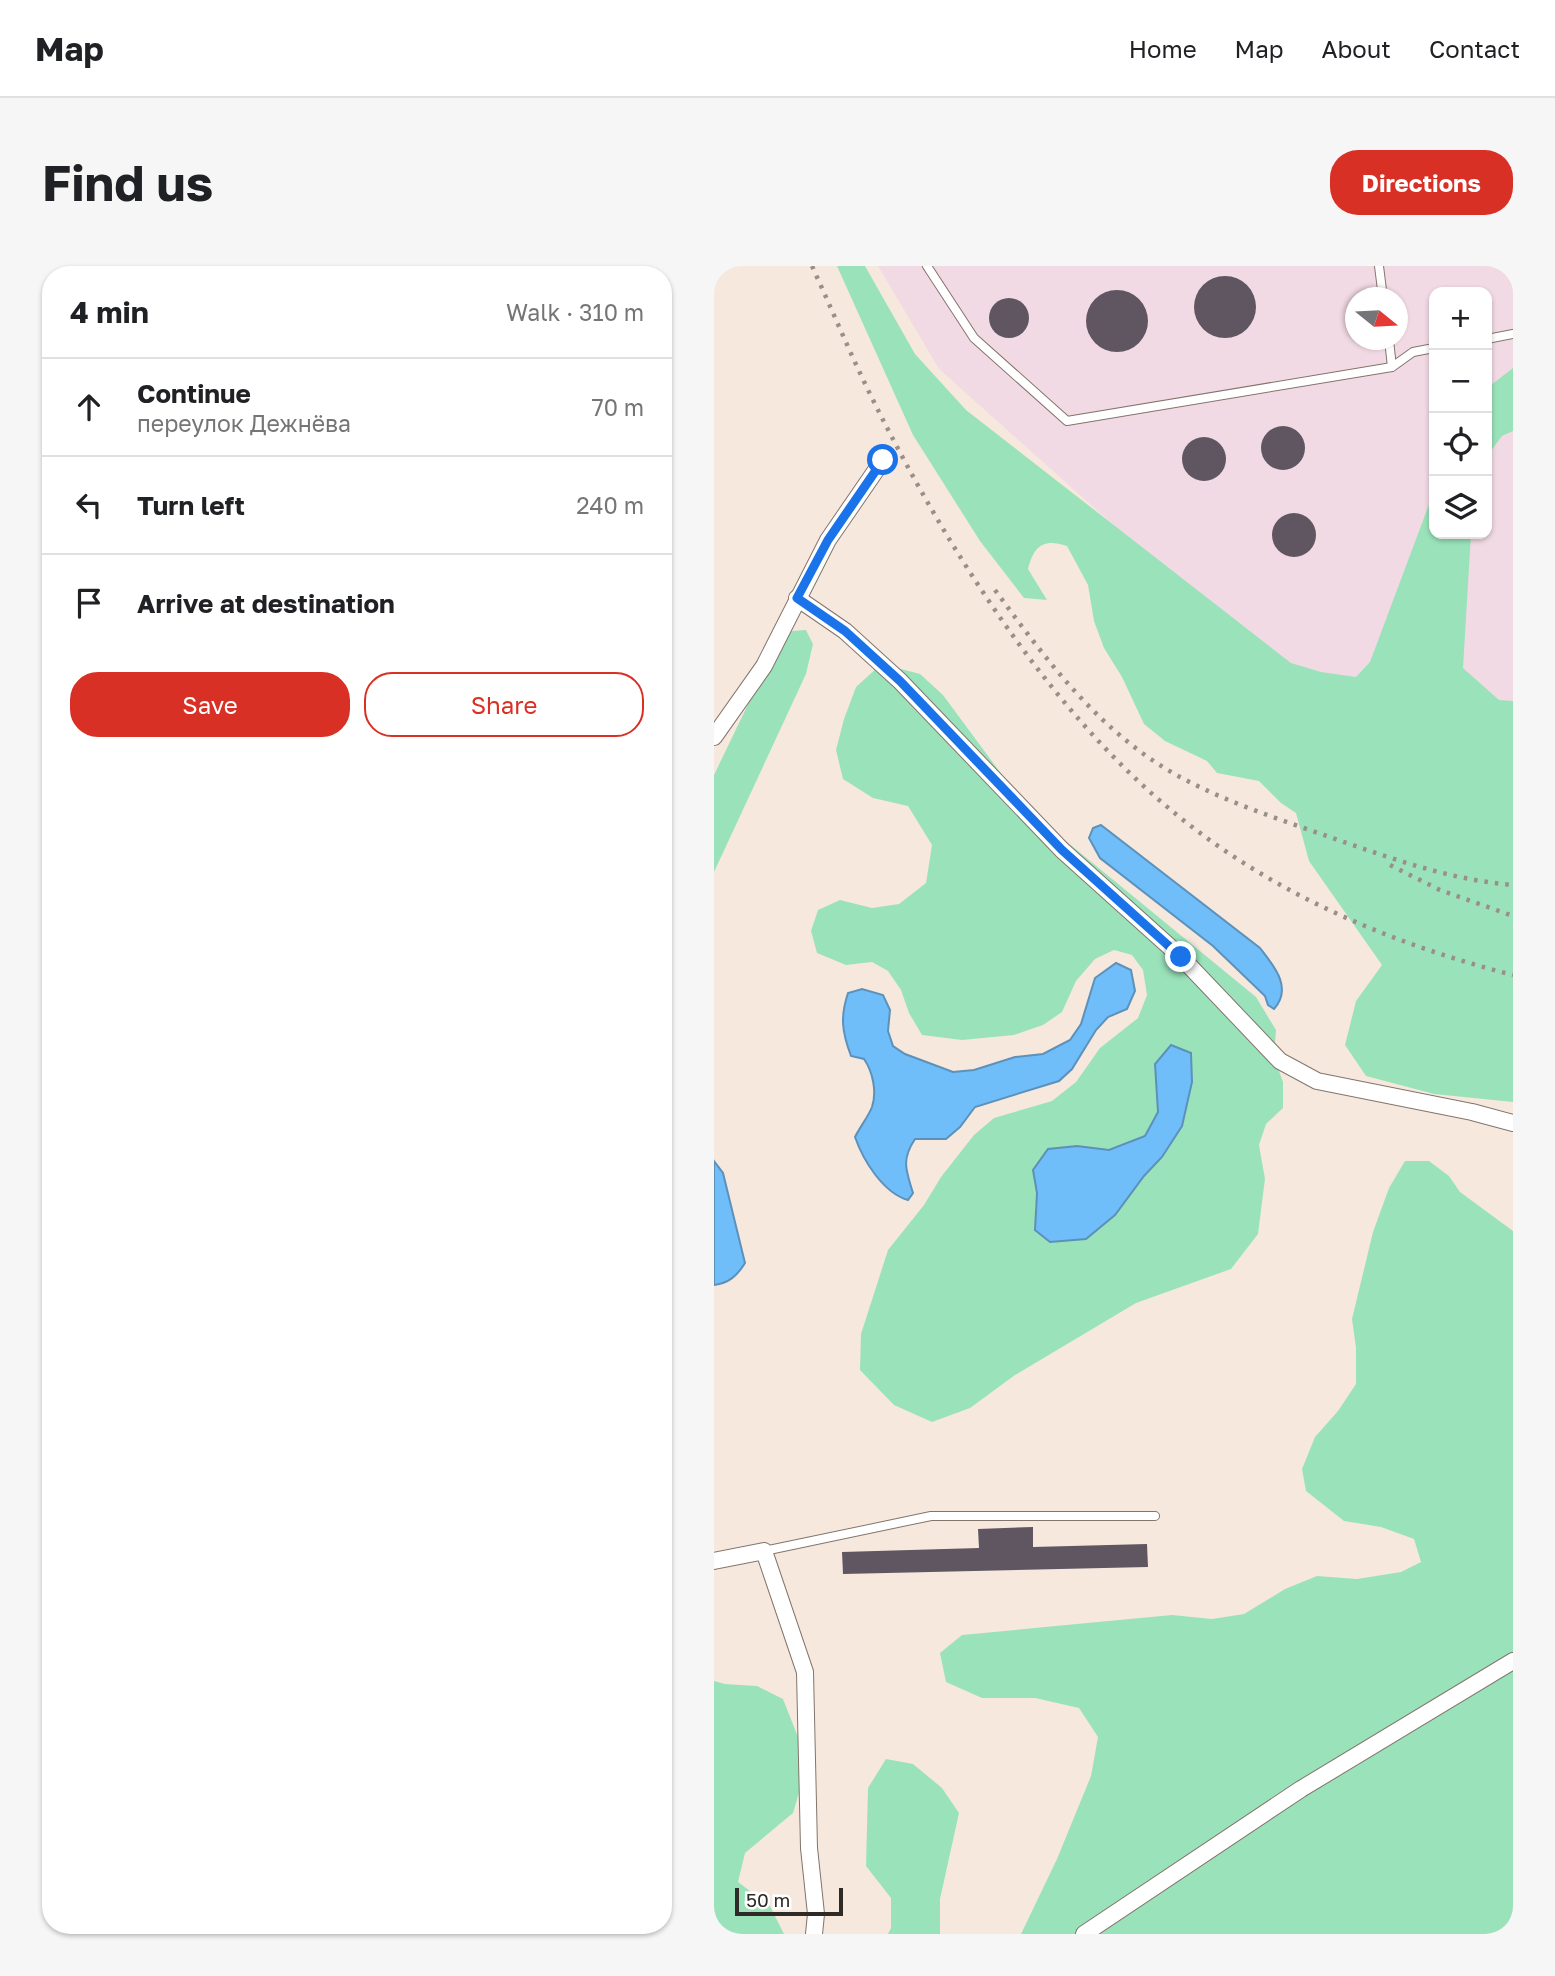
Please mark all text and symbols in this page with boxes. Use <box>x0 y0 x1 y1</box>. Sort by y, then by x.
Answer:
text: Map <box>35 29 104 68</box>
text: Home <box>1129 34 1197 63</box>
text: Map <box>1235 34 1284 63</box>
text: About <box>1322 34 1391 63</box>
text: Contact <box>1429 34 1520 63</box>
button: Directions <box>1330 150 1513 215</box>
text: Find us <box>42 153 213 212</box>
north arrow <box>1345 287 1408 350</box>
map controls <box>1429 287 1492 539</box>
button: + <box>1429 287 1492 350</box>
text: 4 min <box>70 294 149 330</box>
text: Walk · 310 m <box>506 298 644 326</box>
button: − <box>1429 350 1492 413</box>
text: Continue <box>137 378 251 409</box>
icon: ahead <box>70 388 108 426</box>
text: 70 m <box>591 393 644 421</box>
text: переулок Дежнёва <box>137 409 351 437</box>
button: locate <box>1429 413 1492 476</box>
route start <box>867 444 898 475</box>
button: layers <box>1429 476 1492 539</box>
icon: left <box>70 486 108 524</box>
text: Turn left <box>137 490 245 521</box>
text: 240 m <box>576 491 644 519</box>
icon: arrive <box>70 584 108 622</box>
text: Arrive at destination <box>137 588 395 619</box>
button: Save <box>70 672 350 737</box>
button: Share <box>364 672 644 737</box>
route end <box>1165 941 1196 972</box>
scale bar <box>735 1885 844 1917</box>
text: 50 m <box>746 1888 790 1911</box>

